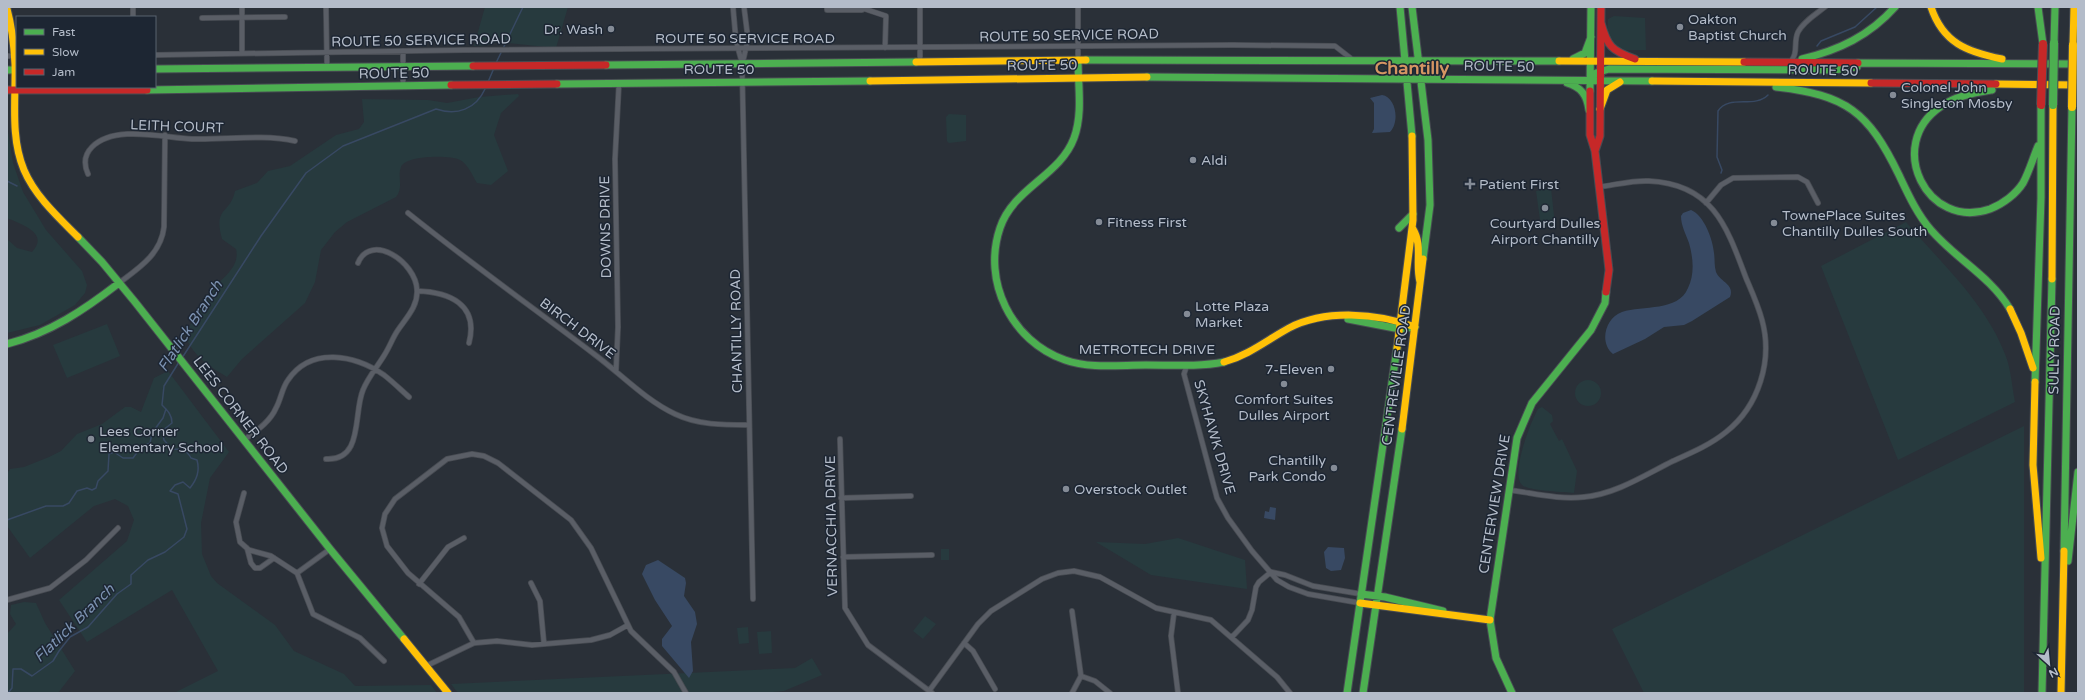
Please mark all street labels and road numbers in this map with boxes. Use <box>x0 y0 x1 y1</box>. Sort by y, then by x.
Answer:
street label: ROUTE 50 SERVICE ROAD <box>979 25 1159 46</box>
street label: ROUTE 50 SERVICE ROAD <box>331 30 511 51</box>
street label: ROUTE 50 SERVICE ROAD <box>655 30 835 47</box>
street label: ROUTE 50 <box>1007 56 1078 75</box>
street label: ROUTE 50 <box>1464 57 1535 76</box>
street label: ROUTE 50 <box>684 61 755 78</box>
street label: ROUTE 50 <box>1788 61 1859 80</box>
street label: ROUTE 50 <box>359 64 430 83</box>
street label: LEITH COURT <box>130 116 225 137</box>
street label: DOWNS DRIVE <box>596 175 615 278</box>
street label: CHANTILLY ROAD <box>727 269 746 393</box>
street label: BIRCH DRIVE <box>536 294 619 363</box>
street label: CENTREVILLE ROAD <box>1378 304 1415 446</box>
street label: SULLY ROAD <box>2045 305 2064 395</box>
street label: METROTECH DRIVE <box>1079 341 1215 358</box>
street label: LEES CORNER ROAD <box>189 353 292 478</box>
street label: SKYHAWK DRIVE <box>1190 378 1239 496</box>
street label: CENTERVIEW DRIVE <box>1475 433 1514 575</box>
street label: VERNACCHIA DRIVE <box>822 455 841 597</box>

